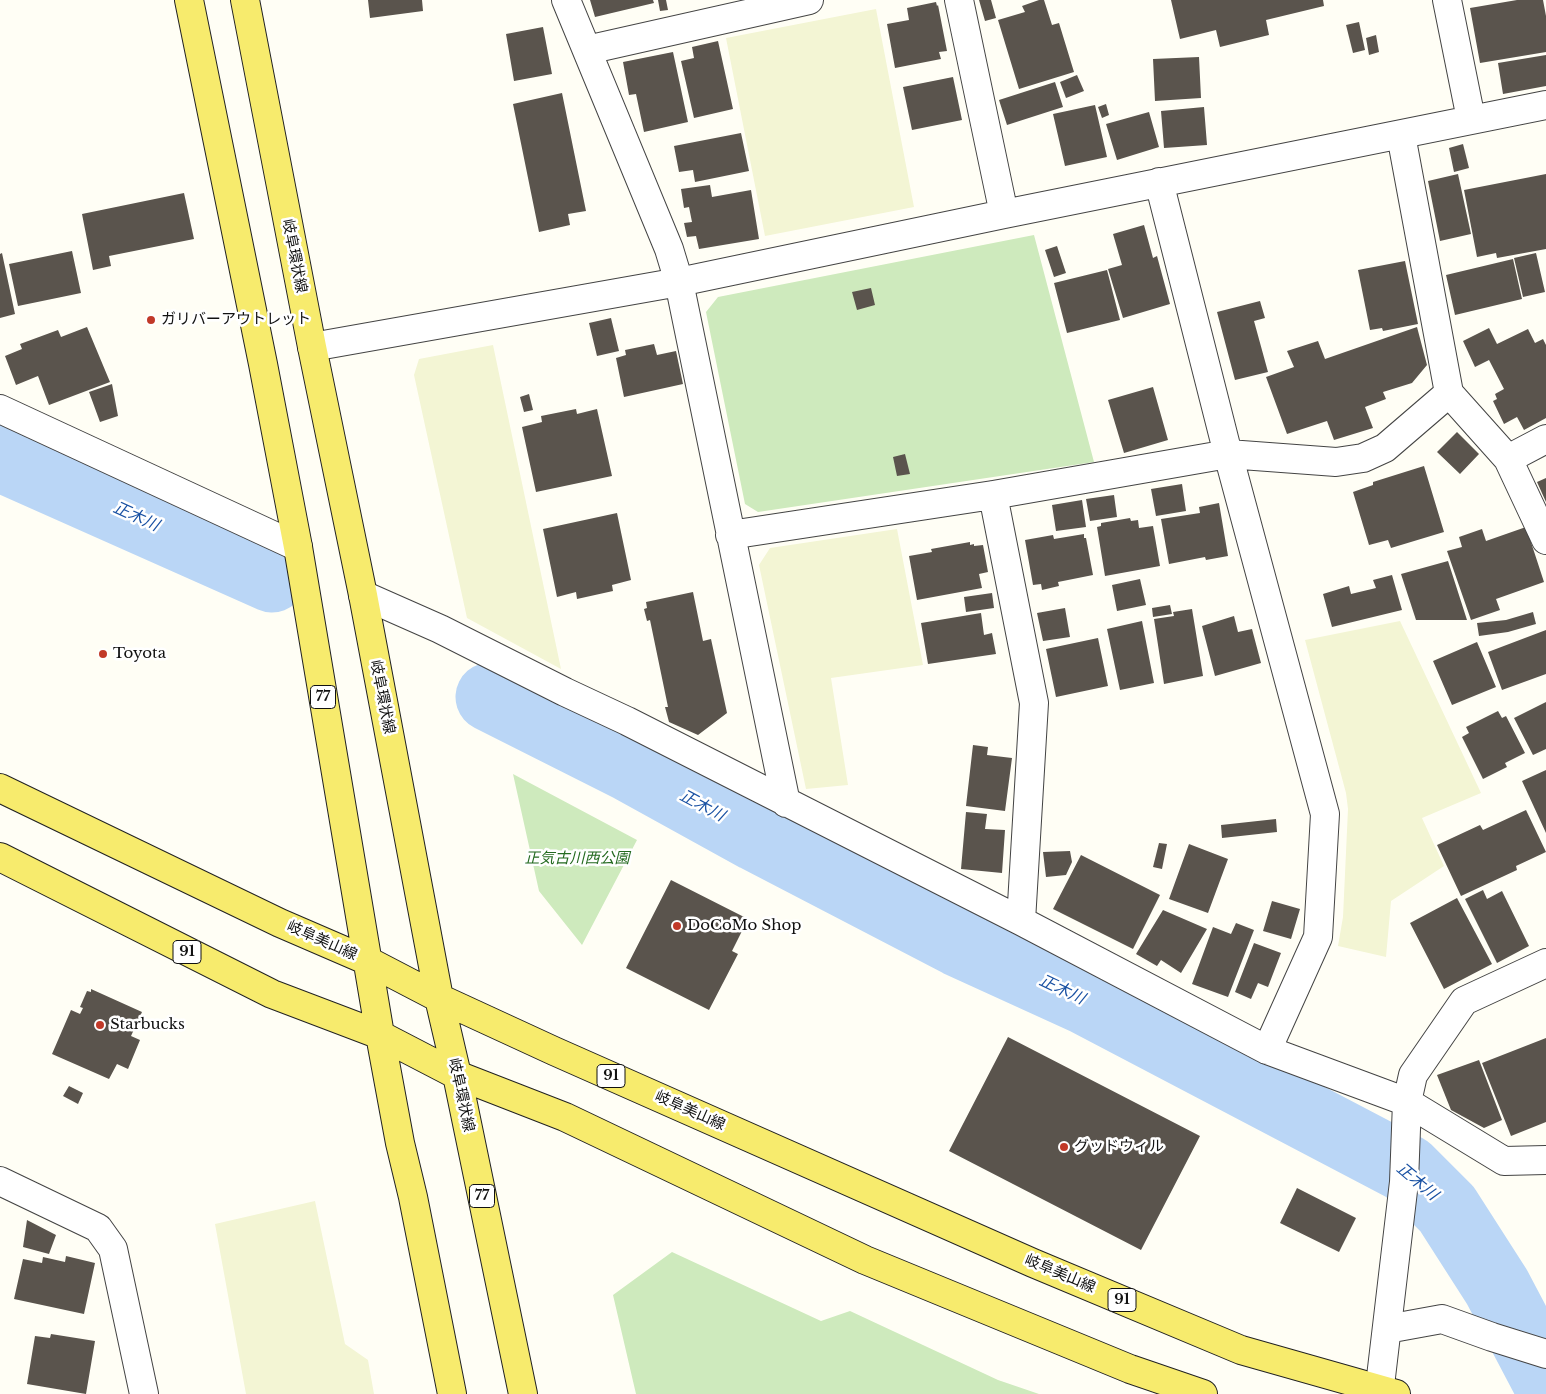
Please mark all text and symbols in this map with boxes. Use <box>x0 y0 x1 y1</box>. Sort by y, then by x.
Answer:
street label: 岐阜環状線 <box>278 217 310 295</box>
place label: ガリバーアウトレット <box>161 311 311 329</box>
marker: ガリバーアウトレット <box>145 314 157 326</box>
water label: 正木川 <box>110 498 162 536</box>
place label: Toyota <box>113 645 166 663</box>
marker: Toyota <box>97 648 109 660</box>
street label: 岐阜環状線 <box>366 658 398 736</box>
road number: 77 <box>310 686 336 709</box>
water label: 正木川 <box>676 786 728 826</box>
park label: 正気古川西公園 <box>525 850 629 868</box>
place label: DoCoMo Shop <box>687 917 802 935</box>
street label: 岐阜美山線 <box>284 918 360 964</box>
marker: DoCoMo Shop <box>671 920 683 932</box>
road number: 91 <box>173 940 201 964</box>
water label: 正木川 <box>1036 971 1088 1009</box>
place label: Starbucks <box>110 1016 185 1034</box>
marker: Starbucks <box>94 1019 106 1031</box>
street label: 岐阜環状線 <box>444 1056 478 1134</box>
road number: 91 <box>597 1064 625 1088</box>
street label: 岐阜美山線 <box>652 1088 728 1134</box>
place label: グッドウィル <box>1074 1138 1164 1156</box>
marker: グッドウィル <box>1058 1141 1070 1153</box>
water label: 正木川 <box>1392 1159 1442 1205</box>
road number: 77 <box>470 1184 494 1208</box>
street label: 岐阜美山線 <box>1022 1251 1098 1297</box>
road number: 91 <box>1108 1288 1136 1312</box>

